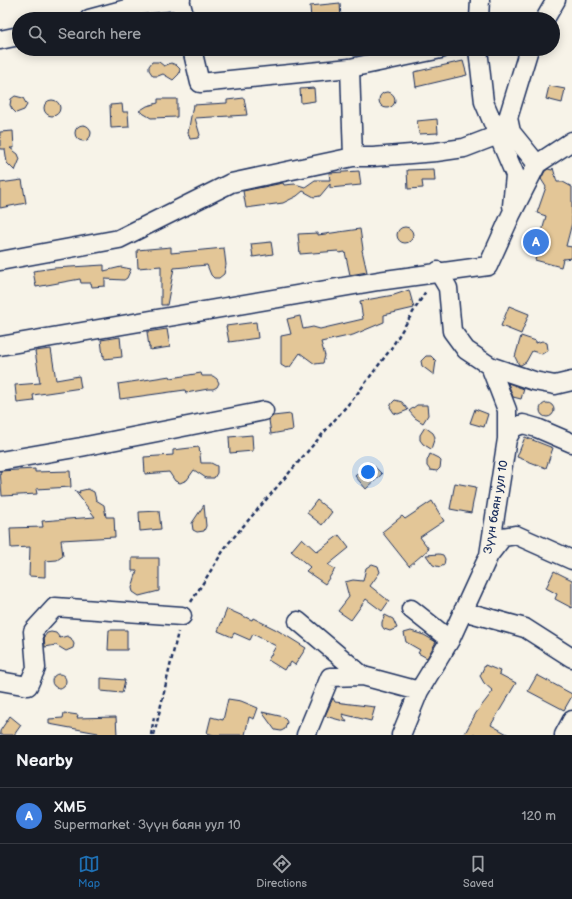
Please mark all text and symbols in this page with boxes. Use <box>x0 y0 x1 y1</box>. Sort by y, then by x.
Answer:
search box <box>12 12 560 56</box>
icon: search <box>26 23 48 45</box>
text: Search here <box>58 25 141 44</box>
pin: A <box>523 227 549 257</box>
street label: Зүүн баян уул 10 <box>480 459 512 555</box>
your location <box>358 462 378 482</box>
text: Nearby <box>16 751 73 771</box>
text: ХМБ <box>54 798 86 817</box>
text: A <box>25 808 33 824</box>
text: 120 m <box>521 808 556 824</box>
text: Supermarket · Зүүн баян уул 10 <box>54 817 241 833</box>
tab: Map <box>78 853 100 890</box>
tab: Directions <box>256 853 307 890</box>
tab: Saved <box>463 853 494 890</box>

